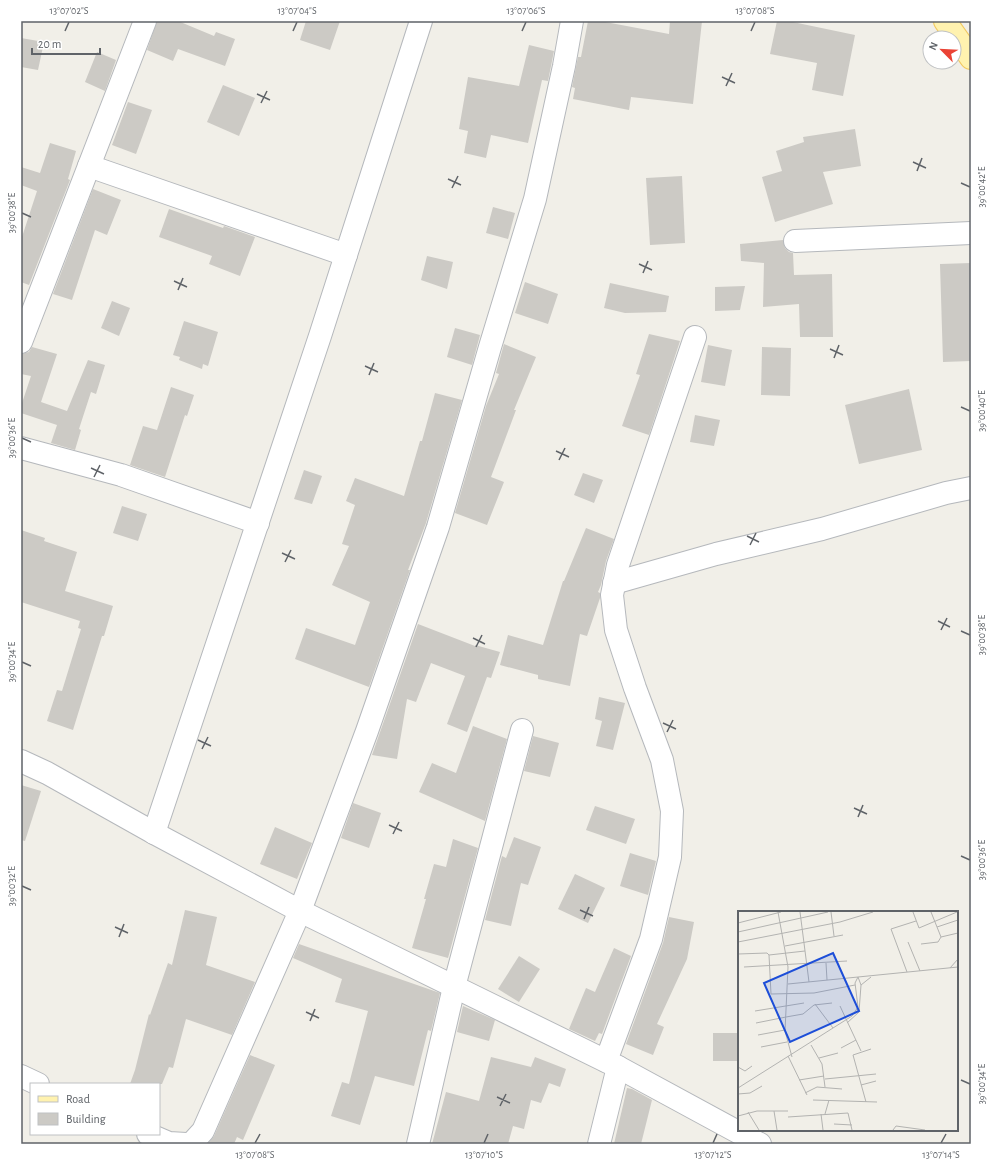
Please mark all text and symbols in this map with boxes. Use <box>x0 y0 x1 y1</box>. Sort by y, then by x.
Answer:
text: 13°07'02"S <box>50 6 89 16</box>
text: 13°07'04"S <box>277 6 317 16</box>
text: 13°07'06"S <box>506 6 546 16</box>
text: 13°07'08"S <box>735 6 775 16</box>
scale bar <box>32 30 100 56</box>
north arrow <box>922 30 962 70</box>
text: 20 m <box>38 38 61 50</box>
text: N <box>927 40 940 52</box>
text: 39°00'42"E <box>977 166 987 207</box>
text: 39°00'38"E <box>7 193 17 233</box>
text: 39°00'40"E <box>977 390 987 432</box>
text: 39°00'36"E <box>7 418 17 458</box>
text: 39°00'38"E <box>977 615 987 655</box>
text: 39°00'34"E <box>7 642 17 682</box>
text: 39°00'36"E <box>977 840 987 880</box>
text: 39°00'32"E <box>7 866 17 906</box>
inset map <box>738 911 958 1131</box>
text: 39°00'34"E <box>977 1064 987 1104</box>
legend <box>30 1083 160 1135</box>
text: Road <box>66 1093 90 1105</box>
text: Building <box>66 1113 106 1125</box>
text: 13°07'08"S <box>235 1150 275 1160</box>
text: 13°07'10"S <box>465 1150 503 1160</box>
text: 13°07'12"S <box>694 1150 732 1160</box>
text: 13°07'14"S <box>922 1150 960 1160</box>

